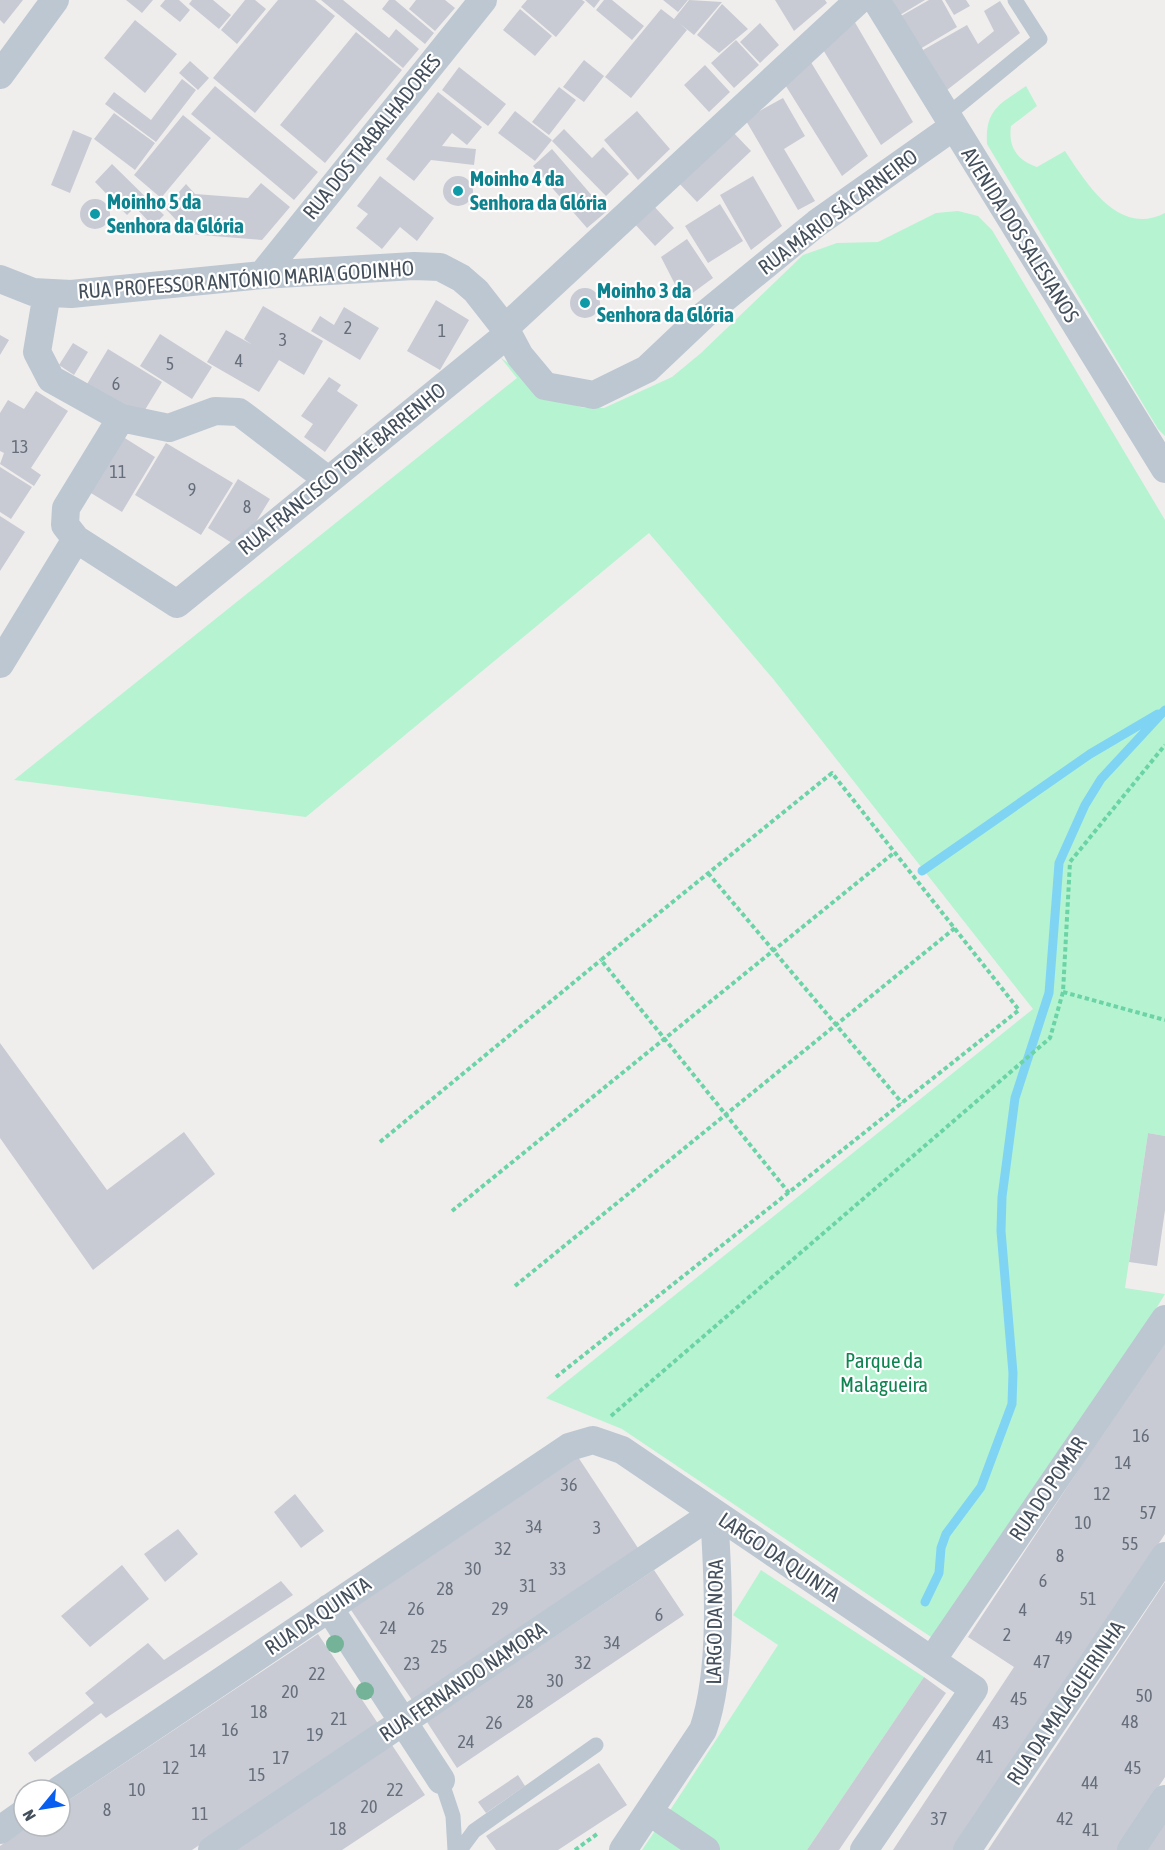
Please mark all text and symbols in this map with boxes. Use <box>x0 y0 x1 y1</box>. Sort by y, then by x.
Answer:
street label: RUA DOS TRABALHADORES <box>297 49 445 224</box>
street label: AVENIDA DOS SALESIANOS <box>957 143 1085 326</box>
street label: RUA MÁRIO SÁ CARNEIRO <box>753 144 922 279</box>
place label: Moinho 4 da Senhora da Glória <box>470 166 607 214</box>
marker: Moinho 4 da Senhora da Glória <box>451 184 465 198</box>
place label: Moinho 5 da Senhora da Glória <box>107 189 244 237</box>
marker: Moinho 5 da Senhora da Glória <box>88 207 102 221</box>
street label: RUA PROFESSOR ANTÓNIO MARIA GODINHO <box>77 255 415 303</box>
place label: Moinho 3 da Senhora da Glória <box>597 278 734 326</box>
marker: Moinho 3 da Senhora da Glória <box>578 296 592 310</box>
house number: 2 <box>344 317 352 338</box>
house number: 1 <box>438 320 446 341</box>
house number: 3 <box>279 329 287 350</box>
house number: 4 <box>235 350 243 371</box>
house number: 5 <box>166 353 174 374</box>
house number: 6 <box>112 373 120 394</box>
street label: RUA FRANCISCO TOMÉ BARRENHO <box>233 377 450 559</box>
house number: 13 <box>12 436 28 457</box>
house number: 11 <box>110 461 126 482</box>
house number: 9 <box>188 479 196 500</box>
house number: 8 <box>243 496 251 517</box>
park label: Parque da Malagueira <box>840 1348 928 1396</box>
house number: 16 <box>1133 1425 1149 1446</box>
street label: RUA DO POMAR <box>1004 1431 1091 1545</box>
house number: 14 <box>1115 1452 1131 1473</box>
house number: 36 <box>561 1474 577 1495</box>
house number: 12 <box>1094 1483 1110 1504</box>
house number: 57 <box>1140 1502 1156 1523</box>
street label: LARGO DA QUINTA <box>714 1507 845 1606</box>
house number: 10 <box>1075 1512 1091 1533</box>
house number: 34 <box>526 1516 542 1537</box>
house number: 3 <box>593 1517 601 1538</box>
house number: 55 <box>1122 1533 1138 1554</box>
house number: 32 <box>495 1538 511 1559</box>
house number: 8 <box>1056 1545 1064 1566</box>
house number: 30 <box>465 1558 481 1579</box>
house number: 33 <box>550 1558 566 1579</box>
street label: LARGO DA NORA <box>701 1558 727 1685</box>
house number: 6 <box>1039 1570 1047 1591</box>
street label: RUA DA QUINTA <box>260 1571 375 1659</box>
house number: 31 <box>520 1575 536 1596</box>
house number: 28 <box>437 1578 453 1599</box>
house number: 51 <box>1080 1588 1096 1609</box>
house number: 26 <box>408 1598 424 1619</box>
house number: 29 <box>492 1598 508 1619</box>
house number: 4 <box>1019 1599 1027 1620</box>
house number: 6 <box>655 1604 663 1625</box>
street label: RUA DA MALAGUEIRINHA <box>1001 1615 1129 1789</box>
street label: RUA FERNANDO NAMORA <box>375 1616 551 1746</box>
house number: 24 <box>380 1617 396 1638</box>
house number: 2 <box>1003 1624 1011 1645</box>
house number: 49 <box>1056 1627 1072 1648</box>
house number: 34 <box>604 1632 620 1653</box>
house number: 25 <box>431 1636 447 1657</box>
house number: 47 <box>1034 1651 1050 1672</box>
house number: 32 <box>575 1652 591 1673</box>
house number: 23 <box>404 1653 420 1674</box>
house number: 22 <box>309 1663 325 1684</box>
house number: 30 <box>547 1670 563 1691</box>
house number: 20 <box>282 1681 298 1702</box>
house number: 50 <box>1136 1685 1152 1706</box>
house number: 45 <box>1011 1688 1027 1709</box>
house number: 28 <box>517 1691 533 1712</box>
house number: 18 <box>251 1701 267 1722</box>
house number: 21 <box>331 1708 347 1729</box>
house number: 48 <box>1122 1711 1138 1732</box>
house number: 26 <box>486 1712 502 1733</box>
house number: 43 <box>993 1712 1009 1733</box>
house number: 16 <box>222 1719 238 1740</box>
house number: 19 <box>307 1724 323 1745</box>
house number: 24 <box>458 1731 474 1752</box>
house number: 14 <box>190 1740 206 1761</box>
house number: 41 <box>977 1746 993 1767</box>
house number: 17 <box>273 1747 289 1768</box>
house number: 12 <box>163 1757 179 1778</box>
house number: 45 <box>1125 1757 1141 1778</box>
house number: 15 <box>249 1764 265 1785</box>
house number: 44 <box>1082 1772 1098 1793</box>
north arrow <box>12 1778 72 1838</box>
house number: 10 <box>129 1779 145 1800</box>
house number: 22 <box>387 1779 403 1800</box>
house number: 20 <box>361 1796 377 1817</box>
house number: 8 <box>103 1799 111 1820</box>
house number: 11 <box>192 1803 208 1824</box>
text: N <box>19 1807 39 1824</box>
house number: 37 <box>931 1808 947 1829</box>
house number: 42 <box>1057 1808 1073 1829</box>
house number: 18 <box>330 1818 346 1839</box>
house number: 41 <box>1083 1819 1099 1840</box>

